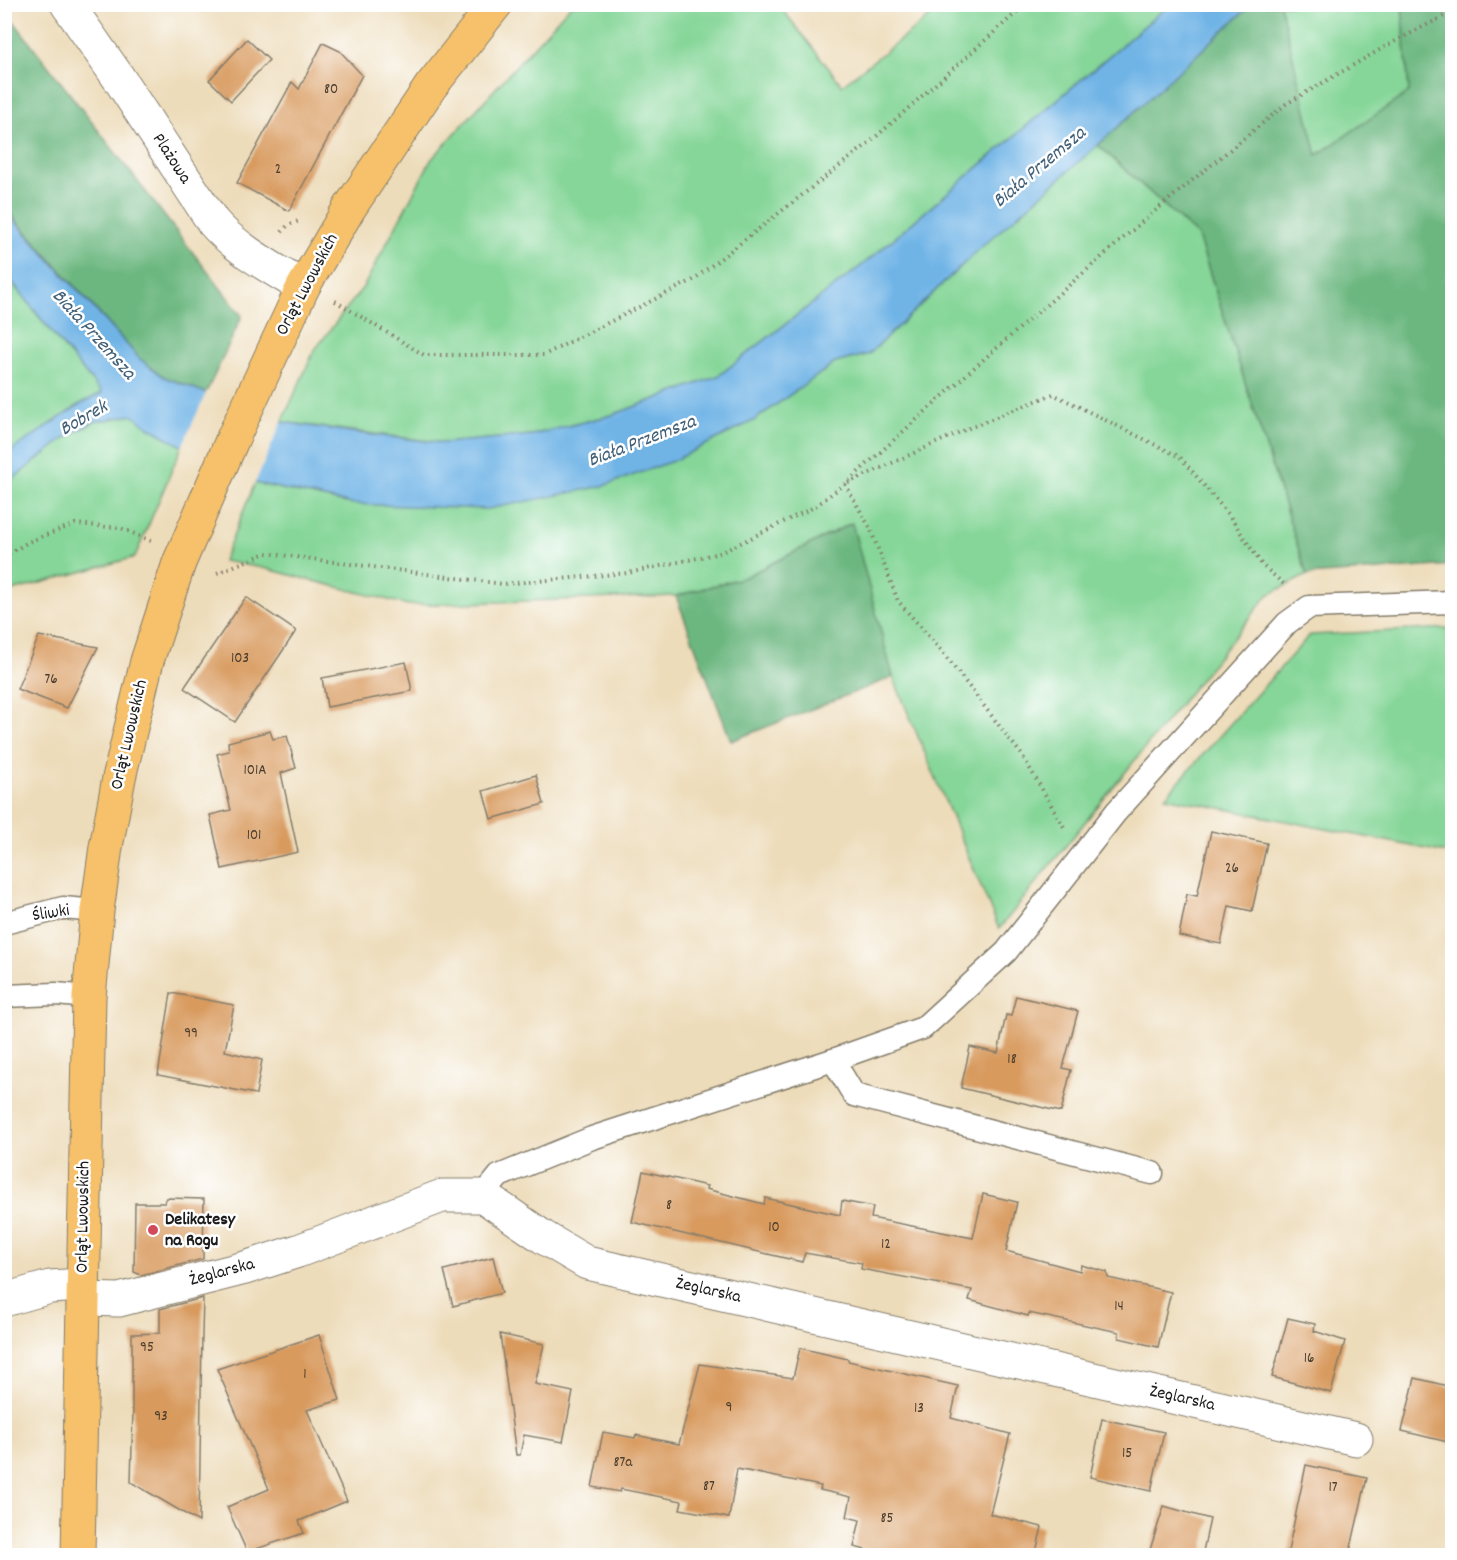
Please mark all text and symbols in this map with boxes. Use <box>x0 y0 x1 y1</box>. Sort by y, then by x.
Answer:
house number: 80 <box>324 79 338 101</box>
water label: Biała Przemsza <box>987 120 1094 215</box>
street label: Plażowa <box>145 129 197 190</box>
house number: 2 <box>275 159 281 181</box>
street label: Orląt Lwowskich <box>271 230 345 340</box>
water label: Biała Przemsza <box>45 283 142 388</box>
water label: Bobrek <box>55 393 115 444</box>
water label: Biała Przemsza <box>584 408 702 475</box>
house number: 103 <box>231 648 249 670</box>
house number: 76 <box>44 669 58 691</box>
street label: Orląt Lwowskich <box>105 677 155 793</box>
house number: 101A <box>244 760 266 782</box>
house number: 101 <box>247 825 261 847</box>
house number: 26 <box>1225 858 1239 880</box>
street label: Śliwki <box>31 899 71 929</box>
house number: 99 <box>184 1023 198 1045</box>
house number: 18 <box>1007 1049 1017 1071</box>
street label: Orląt Lwowskich <box>71 1161 97 1273</box>
house number: 8 <box>666 1195 672 1217</box>
place label: Delikatesy na Rogu <box>165 1208 236 1254</box>
house number: 10 <box>768 1217 780 1239</box>
marker: Delikatesy na Rogu <box>146 1223 160 1237</box>
house number: 12 <box>881 1234 891 1256</box>
street label: Żeglarska <box>187 1252 258 1294</box>
street label: Żeglarska <box>673 1271 744 1311</box>
house number: 14 <box>1114 1296 1124 1318</box>
house number: 95 <box>140 1337 154 1359</box>
house number: 16 <box>1304 1348 1314 1370</box>
house number: 1 <box>303 1364 307 1386</box>
street label: Żeglarska <box>1147 1379 1218 1419</box>
house number: 9 <box>726 1397 732 1419</box>
house number: 13 <box>914 1398 924 1420</box>
house number: 93 <box>154 1406 168 1428</box>
house number: 15 <box>1122 1443 1132 1465</box>
house number: 87a <box>614 1452 633 1474</box>
house number: 87 <box>703 1476 715 1498</box>
house number: 17 <box>1328 1477 1338 1499</box>
house number: 85 <box>881 1508 894 1530</box>

